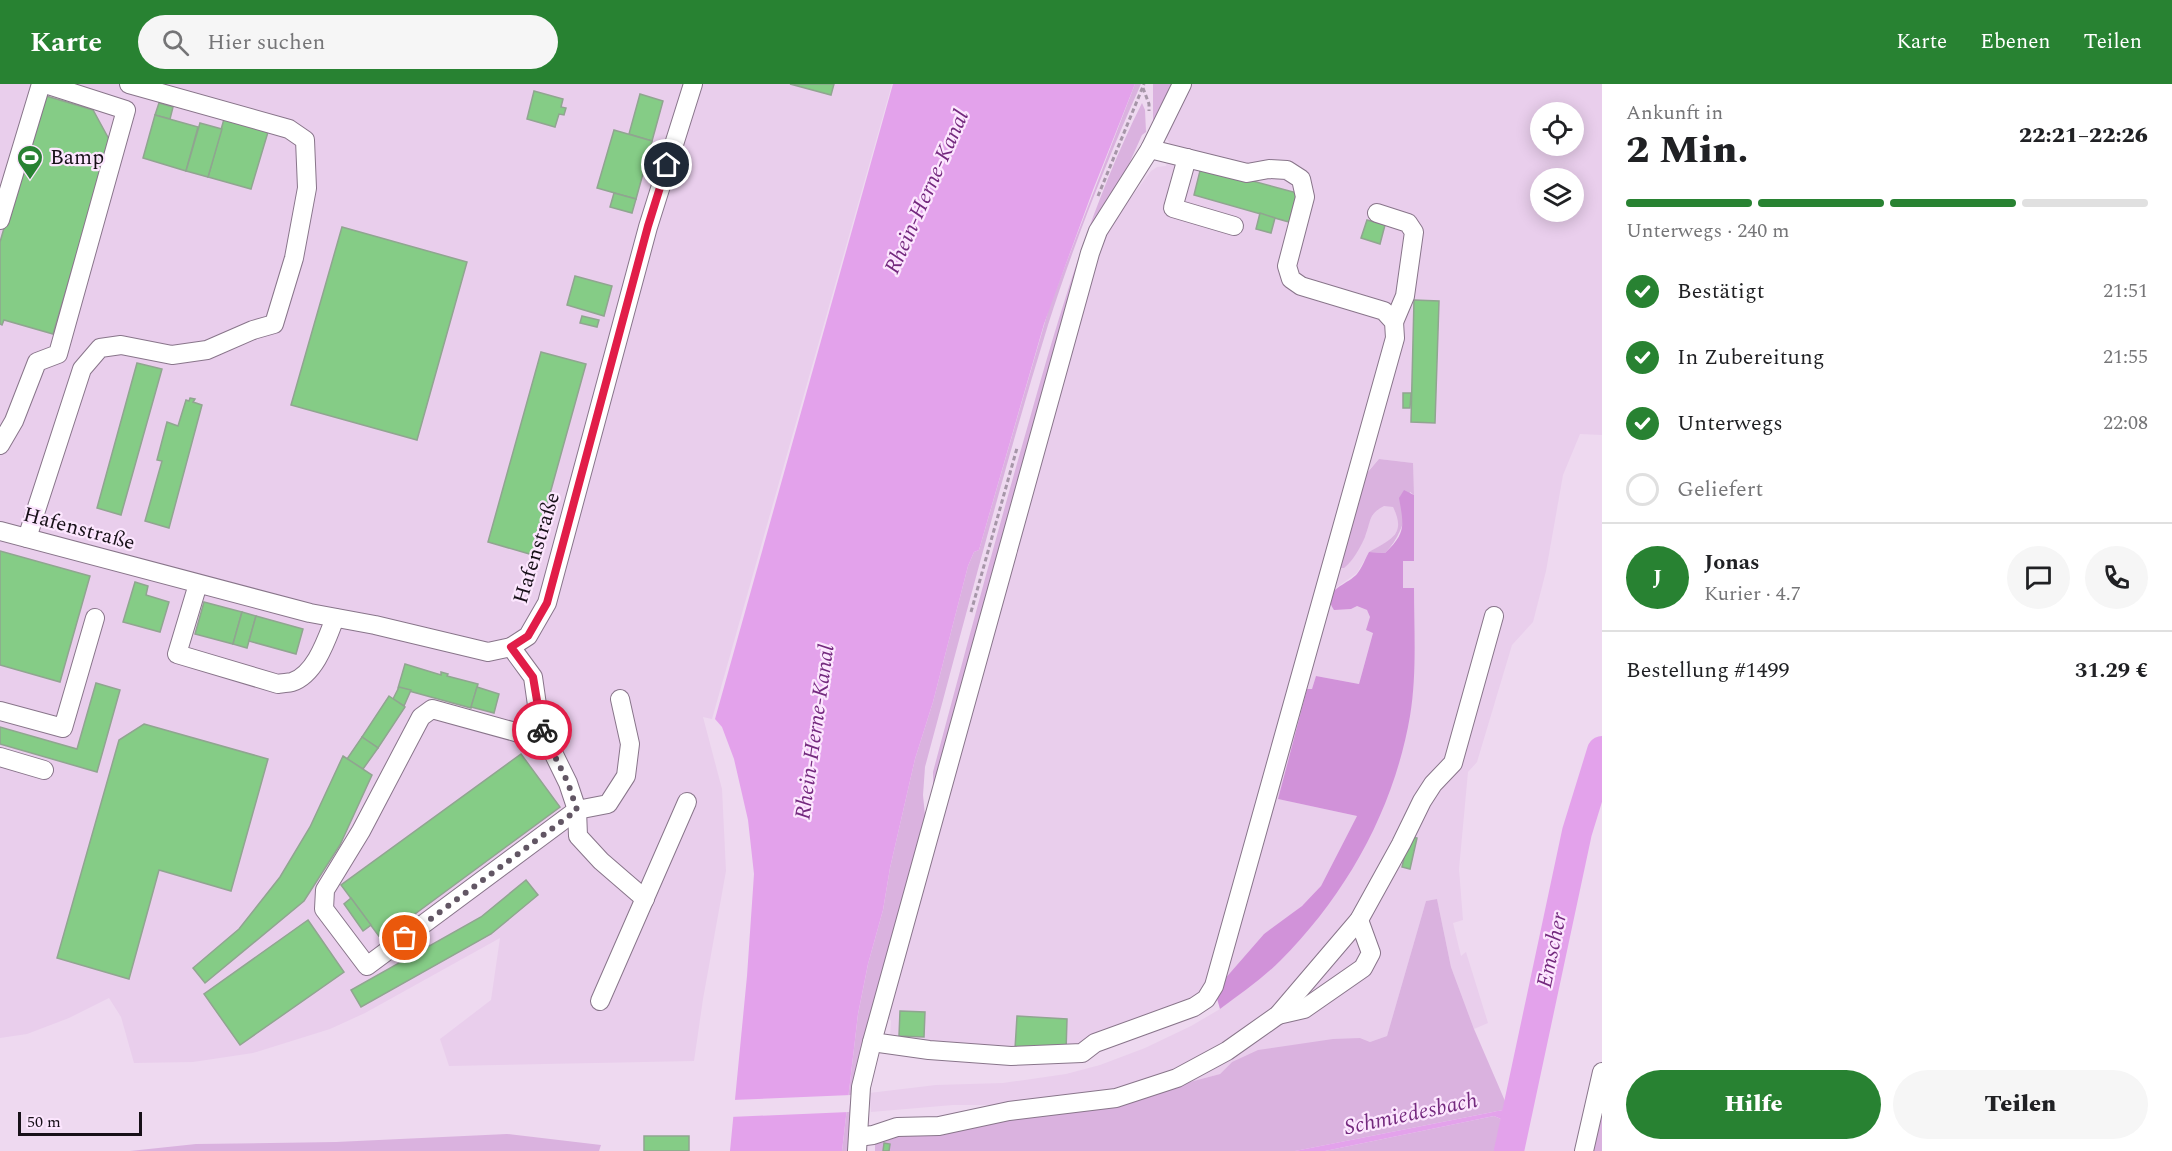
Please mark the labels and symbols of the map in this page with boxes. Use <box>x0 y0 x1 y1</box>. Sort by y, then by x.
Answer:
water label: Rhein-Herne-Kanal <box>876 104 978 279</box>
pin <box>641 139 692 190</box>
place label: Bamp <box>50 142 104 174</box>
sports icon: Bamp <box>15 143 45 181</box>
street label: Hafenstraße <box>505 488 569 608</box>
street label: Hafenstraße <box>19 499 139 559</box>
water label: Rhein-Herne-Kanal <box>786 642 844 822</box>
courier <box>512 700 572 760</box>
water label: Emscher <box>1528 909 1576 991</box>
pin <box>379 912 430 963</box>
water label: Schmiedesbach <box>1341 1084 1481 1144</box>
scale bar <box>18 1109 142 1136</box>

